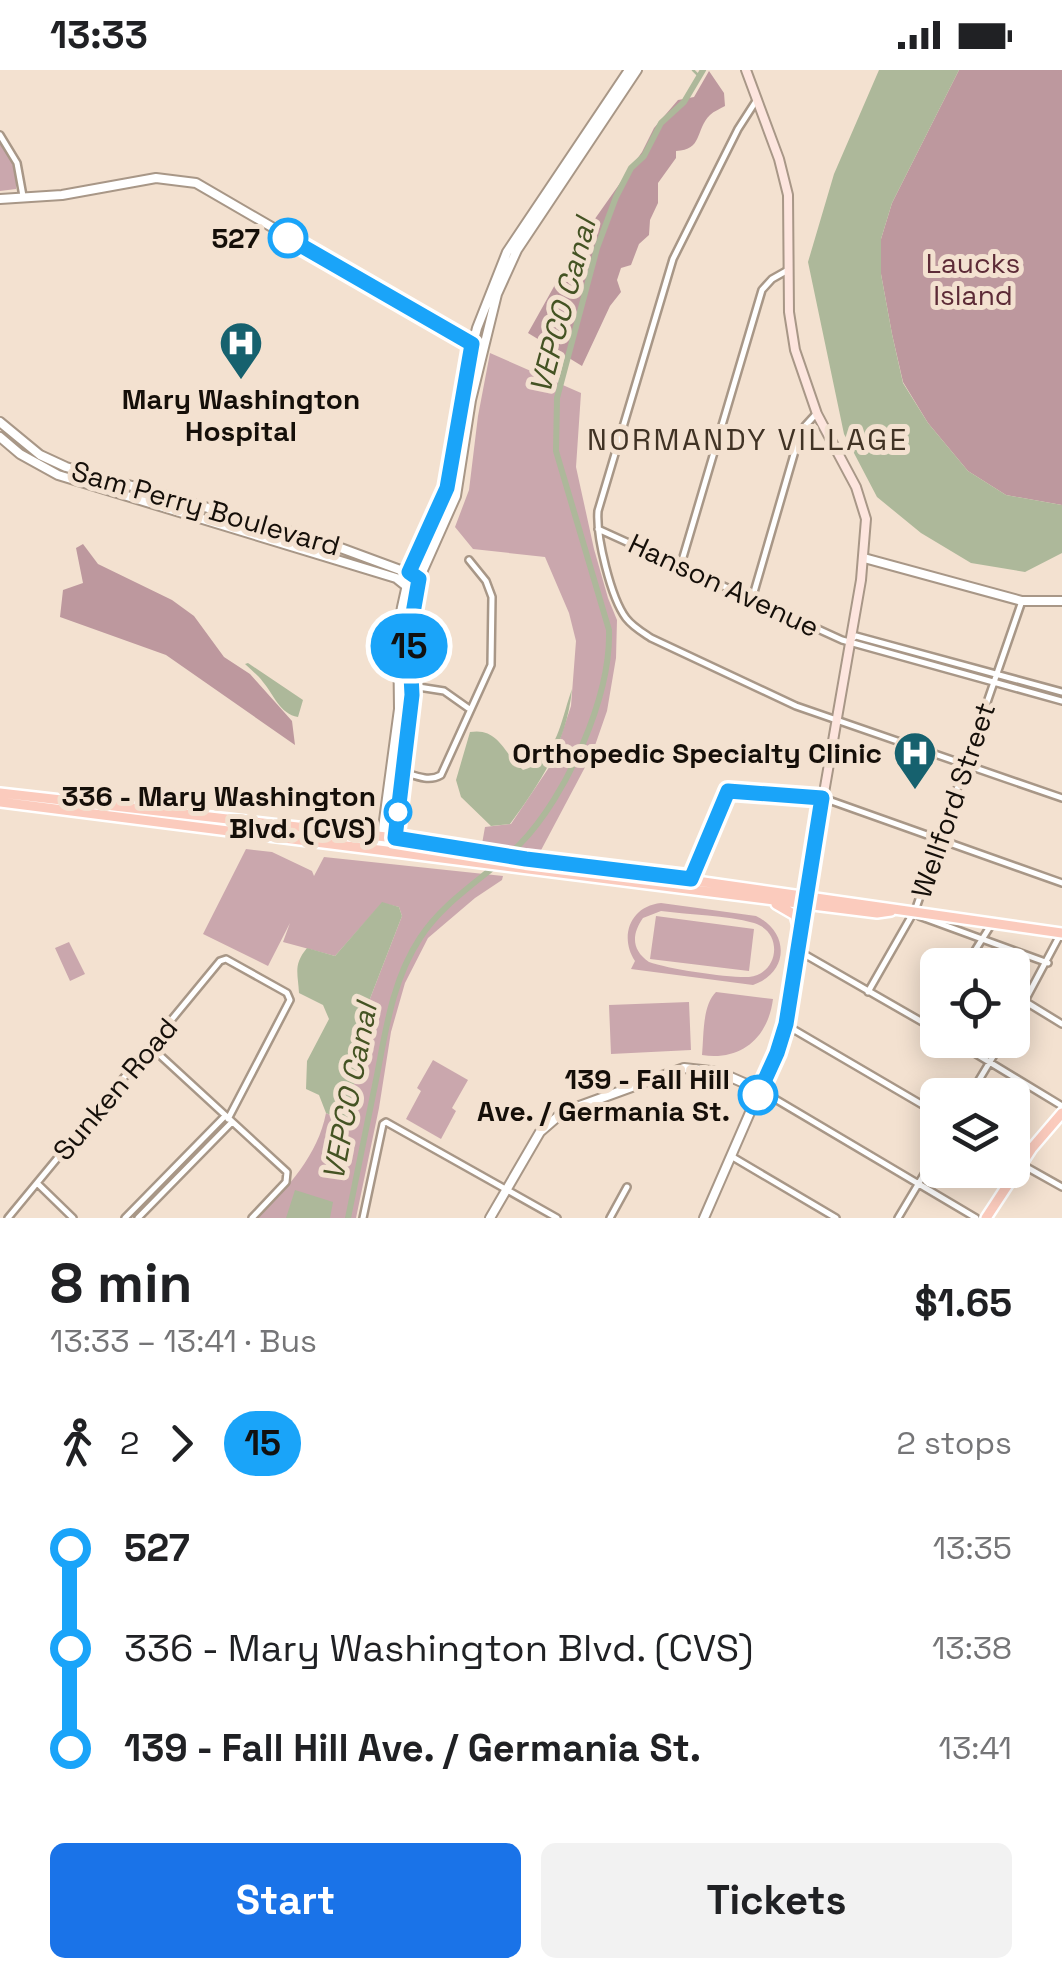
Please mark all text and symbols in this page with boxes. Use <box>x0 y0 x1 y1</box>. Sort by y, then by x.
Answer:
text: 13:33 <box>50 11 148 59</box>
water label: VEPCO Canal <box>520 210 606 398</box>
marker: 527 <box>269 219 307 257</box>
place label: 527 <box>212 220 260 256</box>
park label: Laucks Island <box>926 245 1020 313</box>
hospital icon: Mary Washington Hospital <box>218 320 264 381</box>
place label: Mary Washington Hospital <box>122 381 360 449</box>
district label: NORMANDY VILLAGE <box>587 420 909 459</box>
street label: Sam Perry Boulevard <box>68 452 344 564</box>
street label: Hanson Avenue <box>623 525 825 645</box>
line badge: 15 <box>364 614 454 678</box>
text: 15 <box>391 624 427 668</box>
street label: Wellford Street <box>903 698 1003 902</box>
hospital icon: Orthopedic Specialty Clinic <box>892 730 938 791</box>
place label: Orthopedic Specialty Clinic <box>512 735 882 771</box>
place label: 336 - Mary Washington Blvd. (CVS) <box>61 778 376 846</box>
marker: 336 - Mary Washington Blvd. (CVS) <box>385 799 411 825</box>
map controls <box>920 948 1030 1188</box>
button: locate <box>920 948 1030 1058</box>
water label: VEPCO Canal <box>313 996 387 1184</box>
street label: Sunken Road <box>45 1010 185 1168</box>
place label: 139 - Fall Hill Ave. / Germania St. <box>477 1061 730 1129</box>
marker: 139 - Fall Hill Ave. / Germania St. <box>739 1076 777 1114</box>
button: layers <box>920 1078 1030 1188</box>
text: 8 min <box>50 1248 192 1318</box>
text: $1.65 <box>915 1279 1012 1327</box>
text: 13:33 – 13:41 · Bus <box>50 1321 317 1361</box>
icon: walk <box>50 1416 105 1471</box>
icon: forward <box>154 1416 209 1471</box>
text: 15 <box>244 1421 281 1465</box>
text: 2 <box>120 1423 139 1463</box>
text: 2 stops <box>897 1423 1012 1463</box>
text: 527 <box>124 1524 190 1572</box>
text: 13:35 <box>933 1528 1012 1568</box>
text: 336 - Mary Washington Blvd. (CVS) <box>124 1624 753 1672</box>
text: 13:38 <box>932 1628 1012 1668</box>
text: 139 - Fall Hill Ave. / Germania St. <box>124 1724 701 1772</box>
text: 13:41 <box>939 1728 1012 1768</box>
button: Start <box>50 1843 521 1958</box>
button: Tickets <box>541 1843 1012 1958</box>

